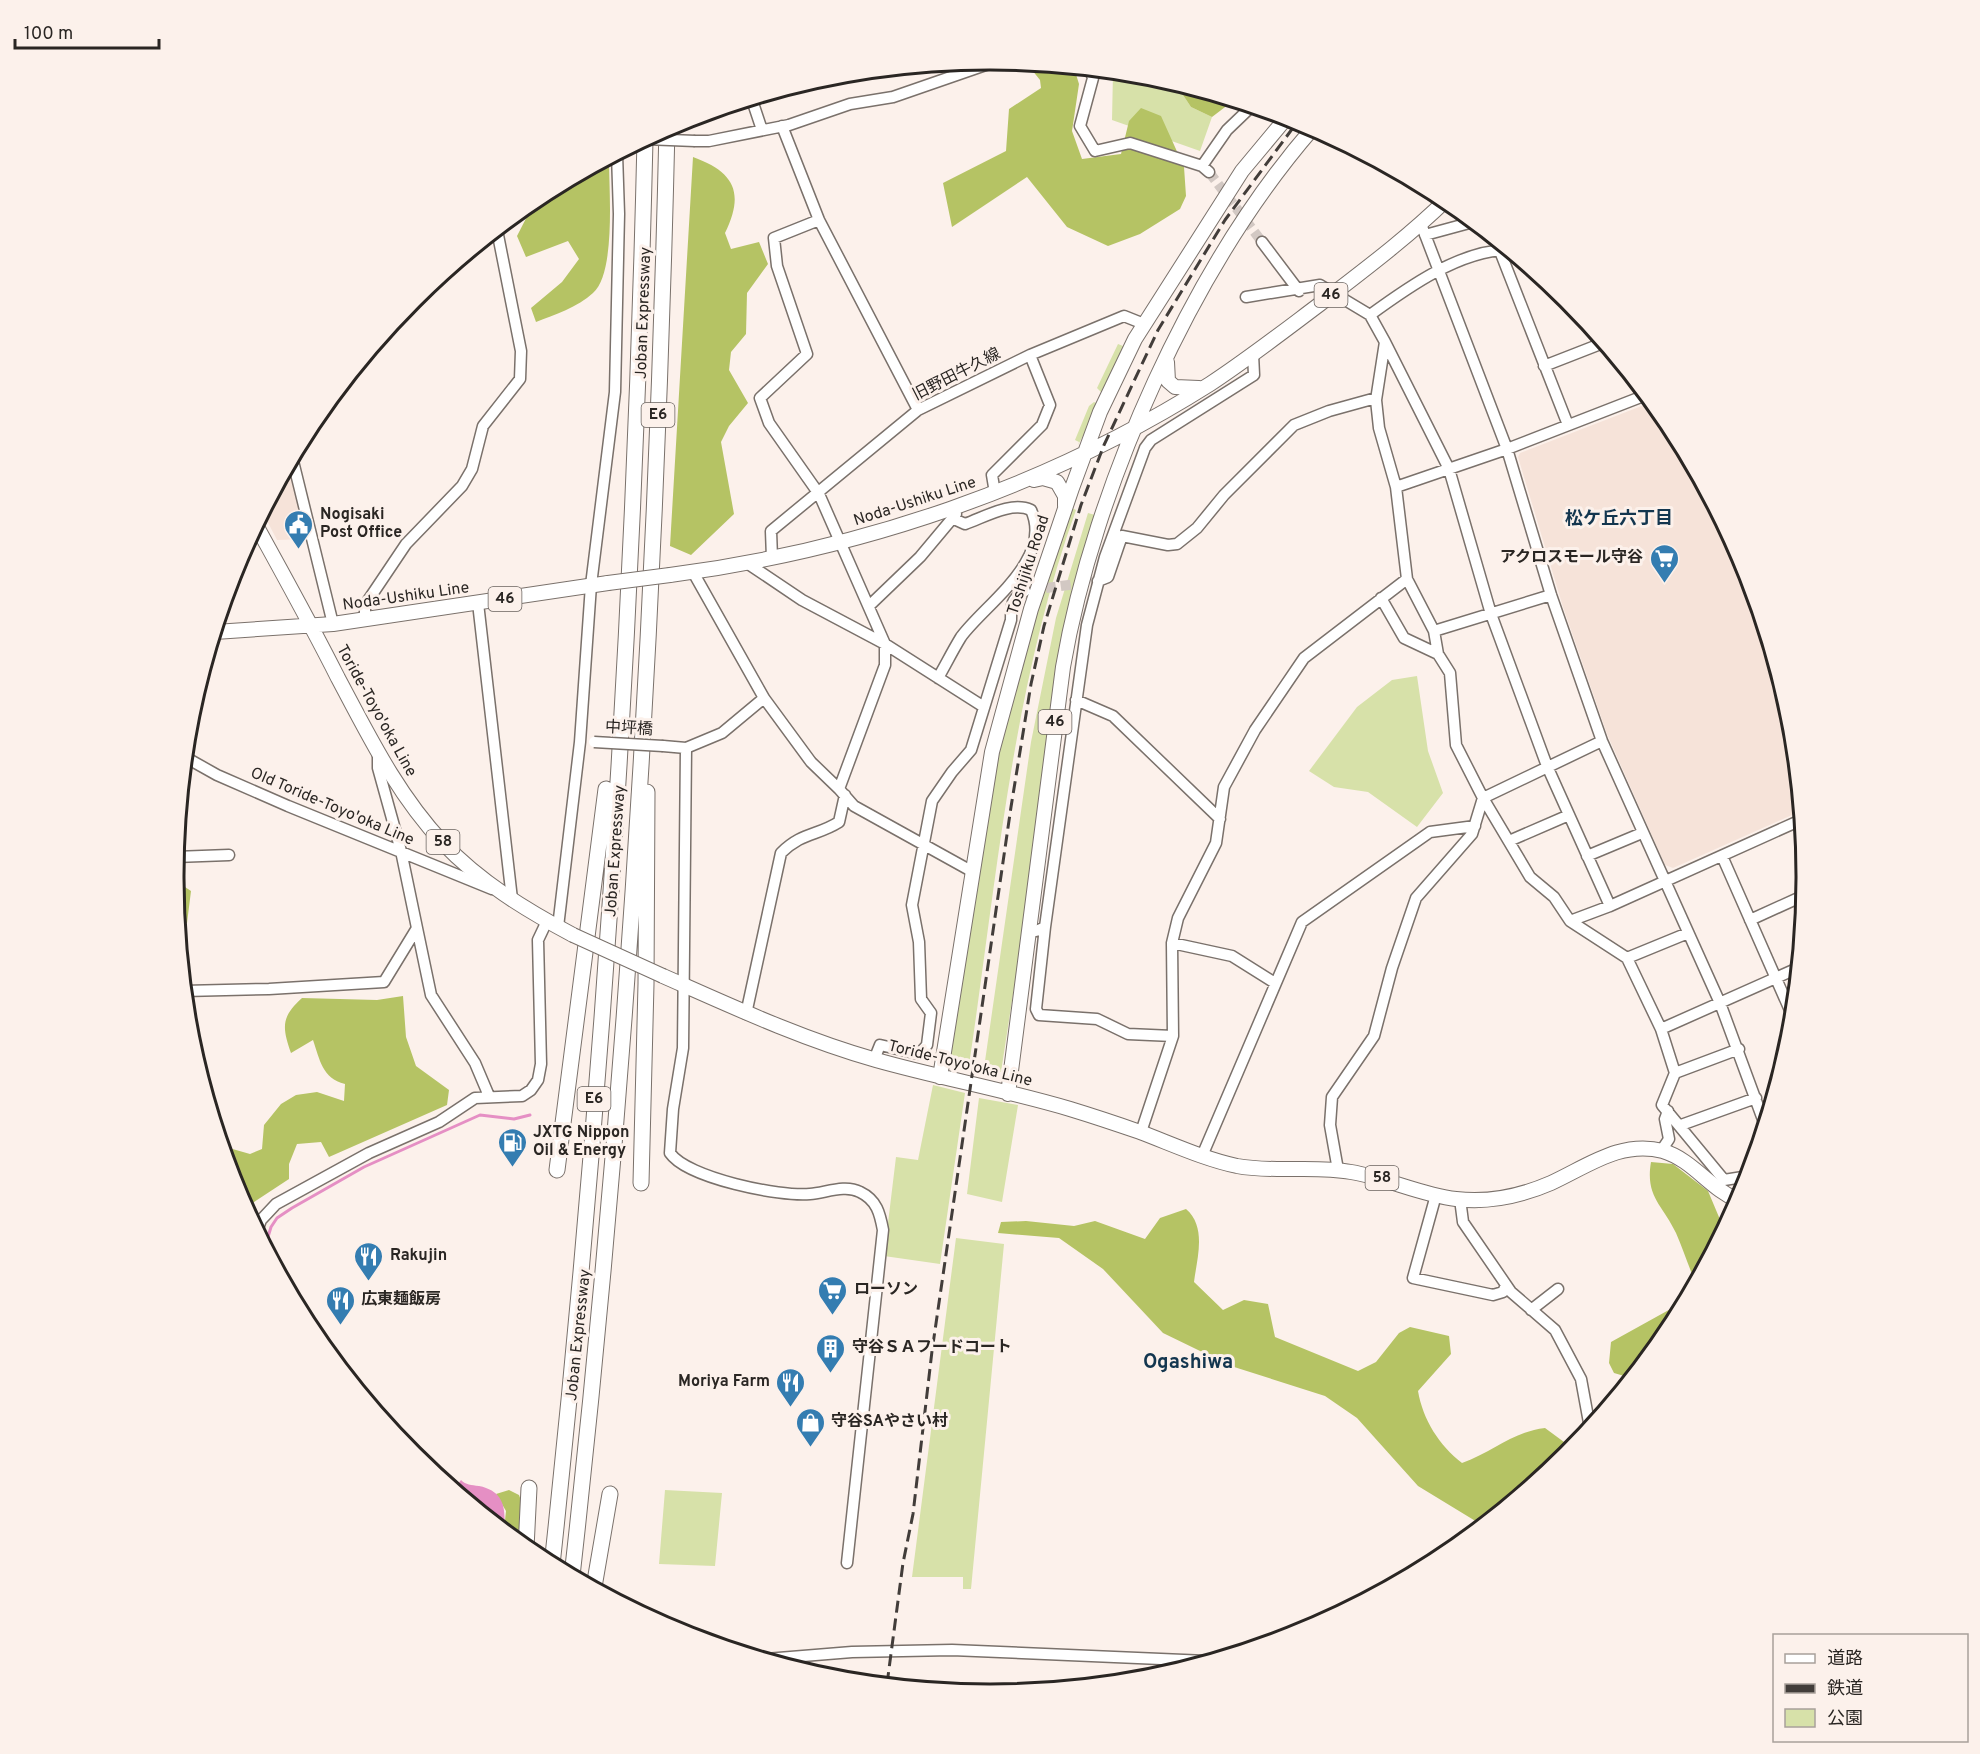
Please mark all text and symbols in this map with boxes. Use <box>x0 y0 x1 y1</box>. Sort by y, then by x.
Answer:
scale bar <box>15 12 159 50</box>
text: 100 m <box>24 23 73 46</box>
street label: Joban Expressway <box>632 246 656 380</box>
road number: 46 <box>1314 283 1348 307</box>
street label: 旧野田牛久線 <box>910 344 1004 406</box>
road number: E6 <box>642 403 674 427</box>
street label: Noda-Ushiku Line <box>851 473 979 531</box>
place label: Nogisaki Post Office <box>320 505 402 543</box>
public building icon: Nogisaki Post Office <box>283 508 315 550</box>
district label: 松ケ丘六丁目 <box>1565 508 1673 531</box>
street label: Toshijiku Road <box>1003 512 1055 618</box>
supermarket icon: アクロスモール守谷 <box>1648 542 1680 584</box>
place label: アクロスモール守谷 <box>1500 548 1643 568</box>
street label: Noda-Ushiku Line <box>341 578 471 616</box>
road number: 46 <box>488 587 522 611</box>
street label: Toride-Toyo'oka Line <box>331 642 421 780</box>
road number: 46 <box>1038 710 1072 734</box>
street label: 中坪橋 <box>605 718 653 740</box>
street label: Old Toride-Toyo'oka Line <box>247 763 417 851</box>
street label: Joban Expressway <box>601 784 631 918</box>
road number: 58 <box>426 830 460 854</box>
street label: Toride-Toyo'oka Line <box>886 1036 1034 1092</box>
road number: E6 <box>578 1087 610 1111</box>
place label: JXTG Nippon Oil & Energy <box>533 1123 629 1161</box>
fuel station icon: JXTG Nippon Oil & Energy <box>496 1126 528 1168</box>
road number: 58 <box>1366 1166 1398 1190</box>
restaurant icon: Rakujin <box>353 1240 385 1282</box>
place label: Rakujin <box>390 1246 447 1266</box>
street label: Joban Expressway <box>562 1268 596 1402</box>
supermarket icon: ローソン <box>817 1274 849 1316</box>
place label: ローソン <box>854 1280 918 1300</box>
restaurant icon: 広東麺飯房 <box>324 1284 356 1326</box>
place label: 広東麺飯房 <box>361 1290 441 1310</box>
building icon: 守谷ＳＡフードコート <box>815 1332 847 1374</box>
place label: 守谷ＳＡフードコート <box>852 1338 1012 1358</box>
district label: Ogashiwa <box>1143 1350 1233 1376</box>
restaurant icon: Moriya Farm <box>775 1366 807 1408</box>
place label: Moriya Farm <box>678 1372 770 1392</box>
shop icon: 守谷SAやさい村 <box>794 1406 826 1448</box>
place label: 守谷SAやさい村 <box>831 1411 948 1432</box>
legend <box>1773 1634 1968 1742</box>
text: 道路 <box>1827 1648 1863 1671</box>
text: 鉄道 <box>1827 1678 1863 1701</box>
text: 公園 <box>1827 1708 1863 1731</box>

